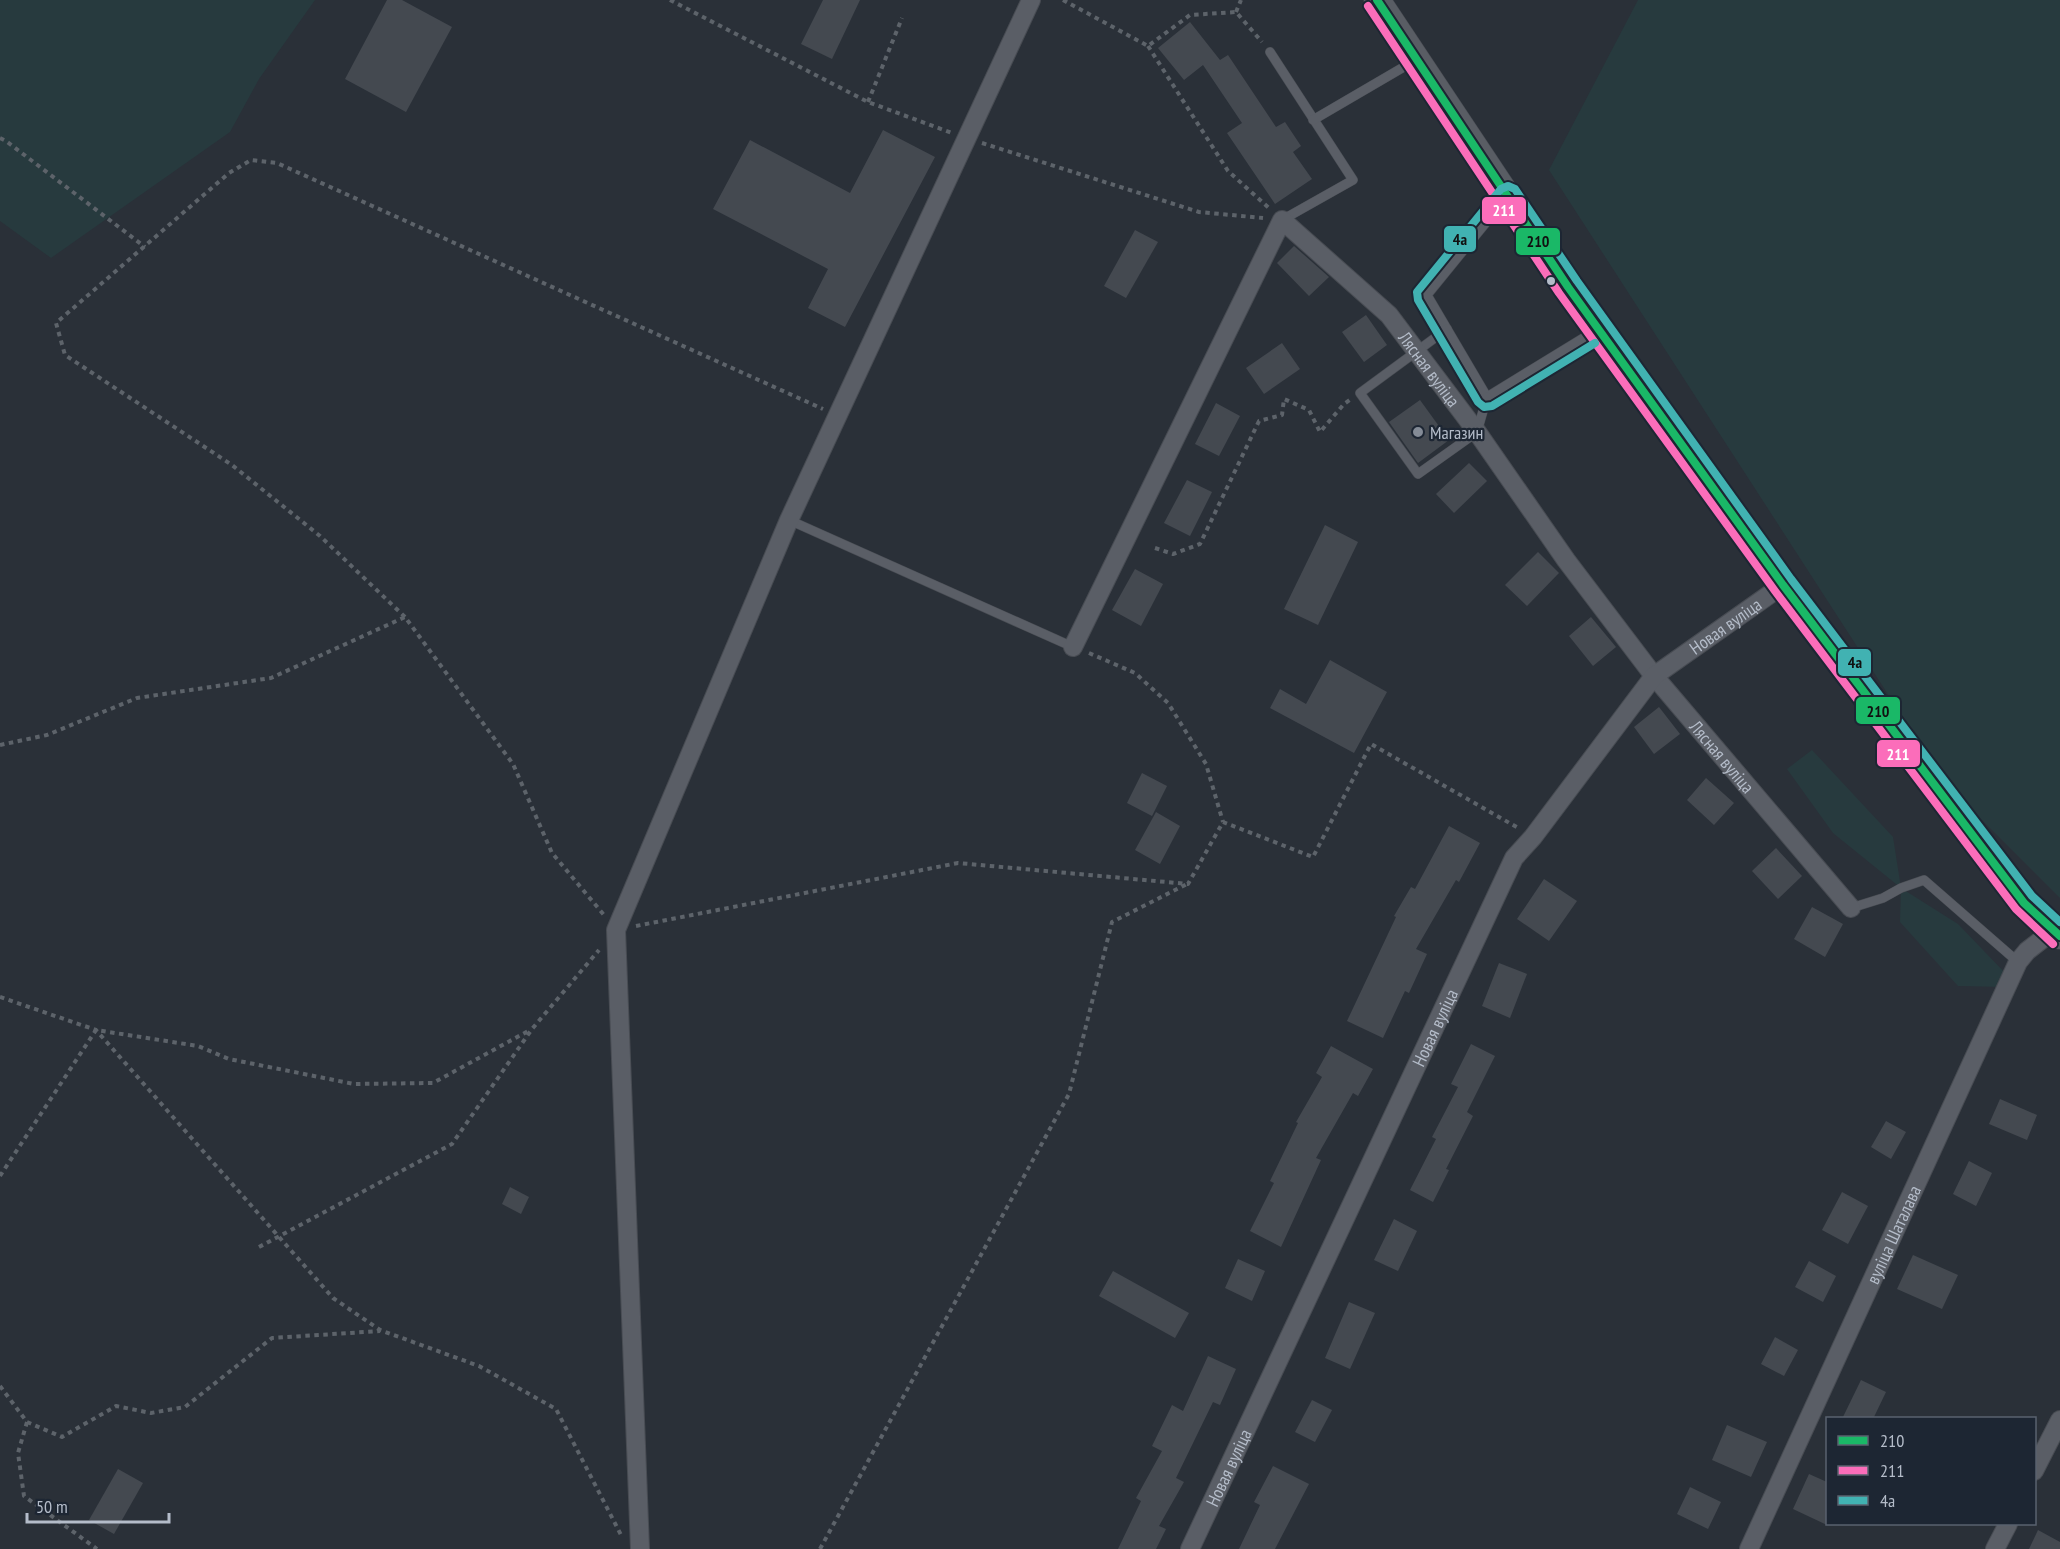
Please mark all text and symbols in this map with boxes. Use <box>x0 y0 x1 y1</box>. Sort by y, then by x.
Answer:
line badge: 211 <box>1481 196 1527 225</box>
text: 211 <box>1493 200 1515 220</box>
line badge: 4а <box>1443 225 1477 253</box>
line badge: 210 <box>1515 227 1561 256</box>
text: 4а <box>1453 229 1468 249</box>
text: 210 <box>1527 231 1550 251</box>
unlabelled marker <box>1545 275 1557 287</box>
street label: Лясная вуліца <box>1393 326 1465 411</box>
place label: Магазин <box>1430 421 1483 444</box>
marker: Магазин <box>1411 425 1425 439</box>
street label: Новая вуліца <box>1685 593 1766 659</box>
line badge: 4а <box>1837 648 1872 677</box>
text: 4а <box>1848 652 1863 672</box>
line badge: 210 <box>1855 696 1901 725</box>
text: 210 <box>1867 701 1890 721</box>
street label: Лясная вуліца <box>1684 715 1760 798</box>
line badge: 211 <box>1876 739 1921 768</box>
text: 211 <box>1887 744 1909 764</box>
street label: Новая вуліца <box>1407 985 1463 1070</box>
street label: вуліца Шаталава <box>1861 1182 1926 1287</box>
legend <box>1826 1417 2036 1525</box>
street label: Новая вуліца <box>1200 1425 1256 1510</box>
text: 210 <box>1880 1429 1904 1452</box>
text: 211 <box>1880 1459 1904 1482</box>
scale bar <box>27 1486 170 1524</box>
text: 4а <box>1880 1489 1895 1512</box>
text: 50 m <box>36 1495 68 1518</box>

